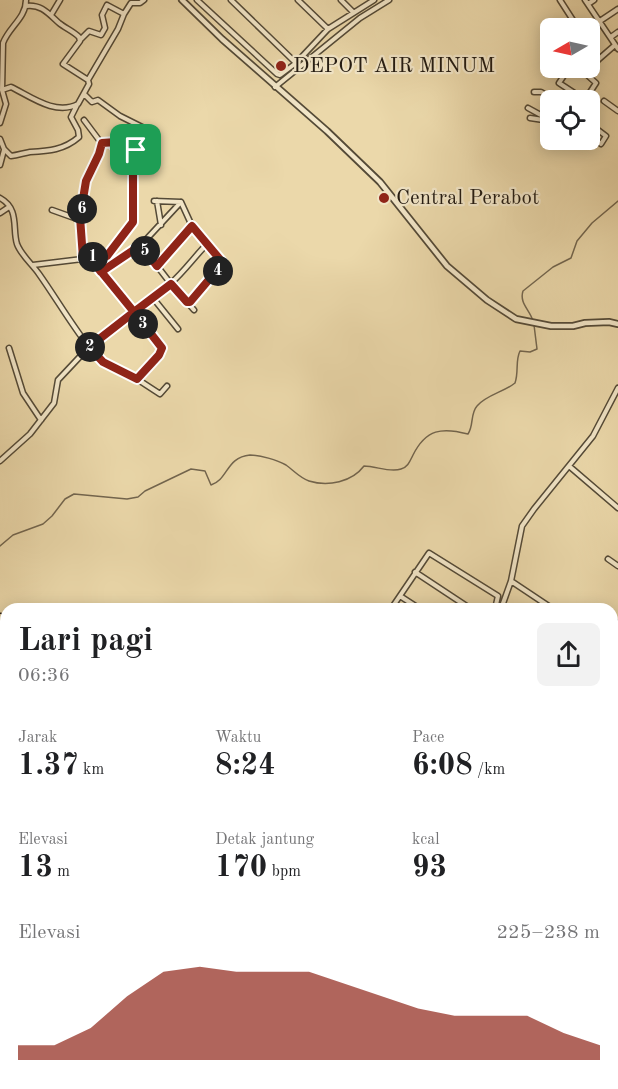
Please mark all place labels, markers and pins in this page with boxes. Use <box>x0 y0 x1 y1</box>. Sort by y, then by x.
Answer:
place label: DEPOT AIR MINUM <box>293 56 495 77</box>
marker: DEPOT AIR MINUM <box>274 59 288 73</box>
pin <box>110 124 161 175</box>
place label: Central Perabot <box>396 188 539 209</box>
marker: Central Perabot <box>377 191 391 205</box>
pin: 6 <box>67 194 97 224</box>
pin: 5 <box>130 236 160 266</box>
pin: 1 <box>78 242 108 272</box>
pin: 4 <box>203 256 233 286</box>
pin: 3 <box>128 309 158 339</box>
pin: 2 <box>75 332 105 362</box>

